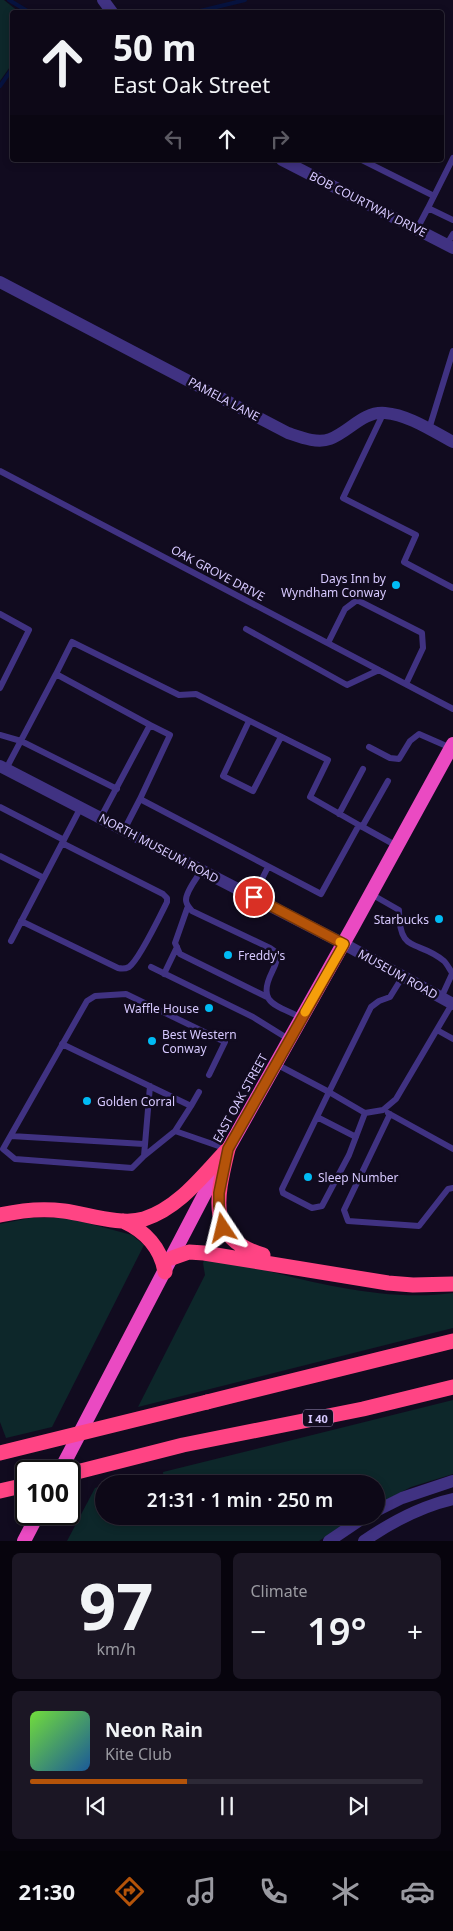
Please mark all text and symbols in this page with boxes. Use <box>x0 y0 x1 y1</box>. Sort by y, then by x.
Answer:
text: 50 m <box>113 24 196 71</box>
icon: ahead <box>30 30 95 95</box>
text: East Oak Street <box>113 69 270 99</box>
icon: left <box>160 125 188 153</box>
icon: ahead <box>213 125 241 153</box>
icon: right <box>266 125 294 153</box>
street label: BOB COURTWAY DRIVE <box>306 167 430 241</box>
street label: PAMELA LANE <box>185 373 263 425</box>
street label: OAK GROVE DRIVE <box>168 541 268 605</box>
place label: Days Inn by Wyndham Conway <box>281 570 387 601</box>
marker: Days Inn by Wyndham Conway <box>390 579 402 591</box>
street label: NORTH MUSEUM ROAD <box>96 809 222 887</box>
pin <box>233 876 275 918</box>
icon: arrive <box>240 883 268 911</box>
place label: Starbucks <box>374 911 429 928</box>
marker: Starbucks <box>433 913 445 925</box>
street label: MUSEUM ROAD <box>355 945 441 1003</box>
place label: Freddy's <box>238 947 285 964</box>
marker: Freddy's <box>222 949 234 961</box>
place label: Waffle House <box>124 1000 199 1017</box>
marker: Waffle House <box>203 1002 215 1014</box>
place label: Best Western Conway <box>162 1026 237 1057</box>
marker: Best Western Conway <box>146 1035 158 1047</box>
street label: EAST OAK STREET <box>209 1050 272 1145</box>
place label: Golden Corral <box>97 1093 175 1110</box>
marker: Golden Corral <box>81 1095 93 1107</box>
place label: Sleep Number <box>318 1169 399 1186</box>
marker: Sleep Number <box>302 1171 314 1183</box>
position arrow <box>196 1201 248 1253</box>
road number: I 40 <box>303 1410 333 1426</box>
speed limit sign: 100 <box>15 1460 80 1525</box>
text: 21:31 · 1 min · 250 m <box>147 1487 333 1513</box>
text: 97 <box>79 1561 153 1649</box>
text: Climate <box>251 1580 308 1602</box>
text: 19° <box>307 1604 367 1656</box>
text: − <box>251 1612 267 1650</box>
text: + <box>407 1612 423 1650</box>
text: km/h <box>97 1638 136 1660</box>
text: Neon Rain <box>105 1717 203 1743</box>
text: Kite Club <box>105 1743 172 1765</box>
icon: previous <box>82 1792 110 1820</box>
icon: pause <box>213 1792 241 1820</box>
icon: next <box>344 1792 372 1820</box>
icon: directions <box>112 1874 147 1909</box>
icon: music <box>184 1874 219 1909</box>
icon: phone <box>256 1874 291 1909</box>
icon: climate <box>328 1874 363 1909</box>
icon: car <box>400 1874 435 1909</box>
text: 21:30 <box>18 1876 75 1906</box>

